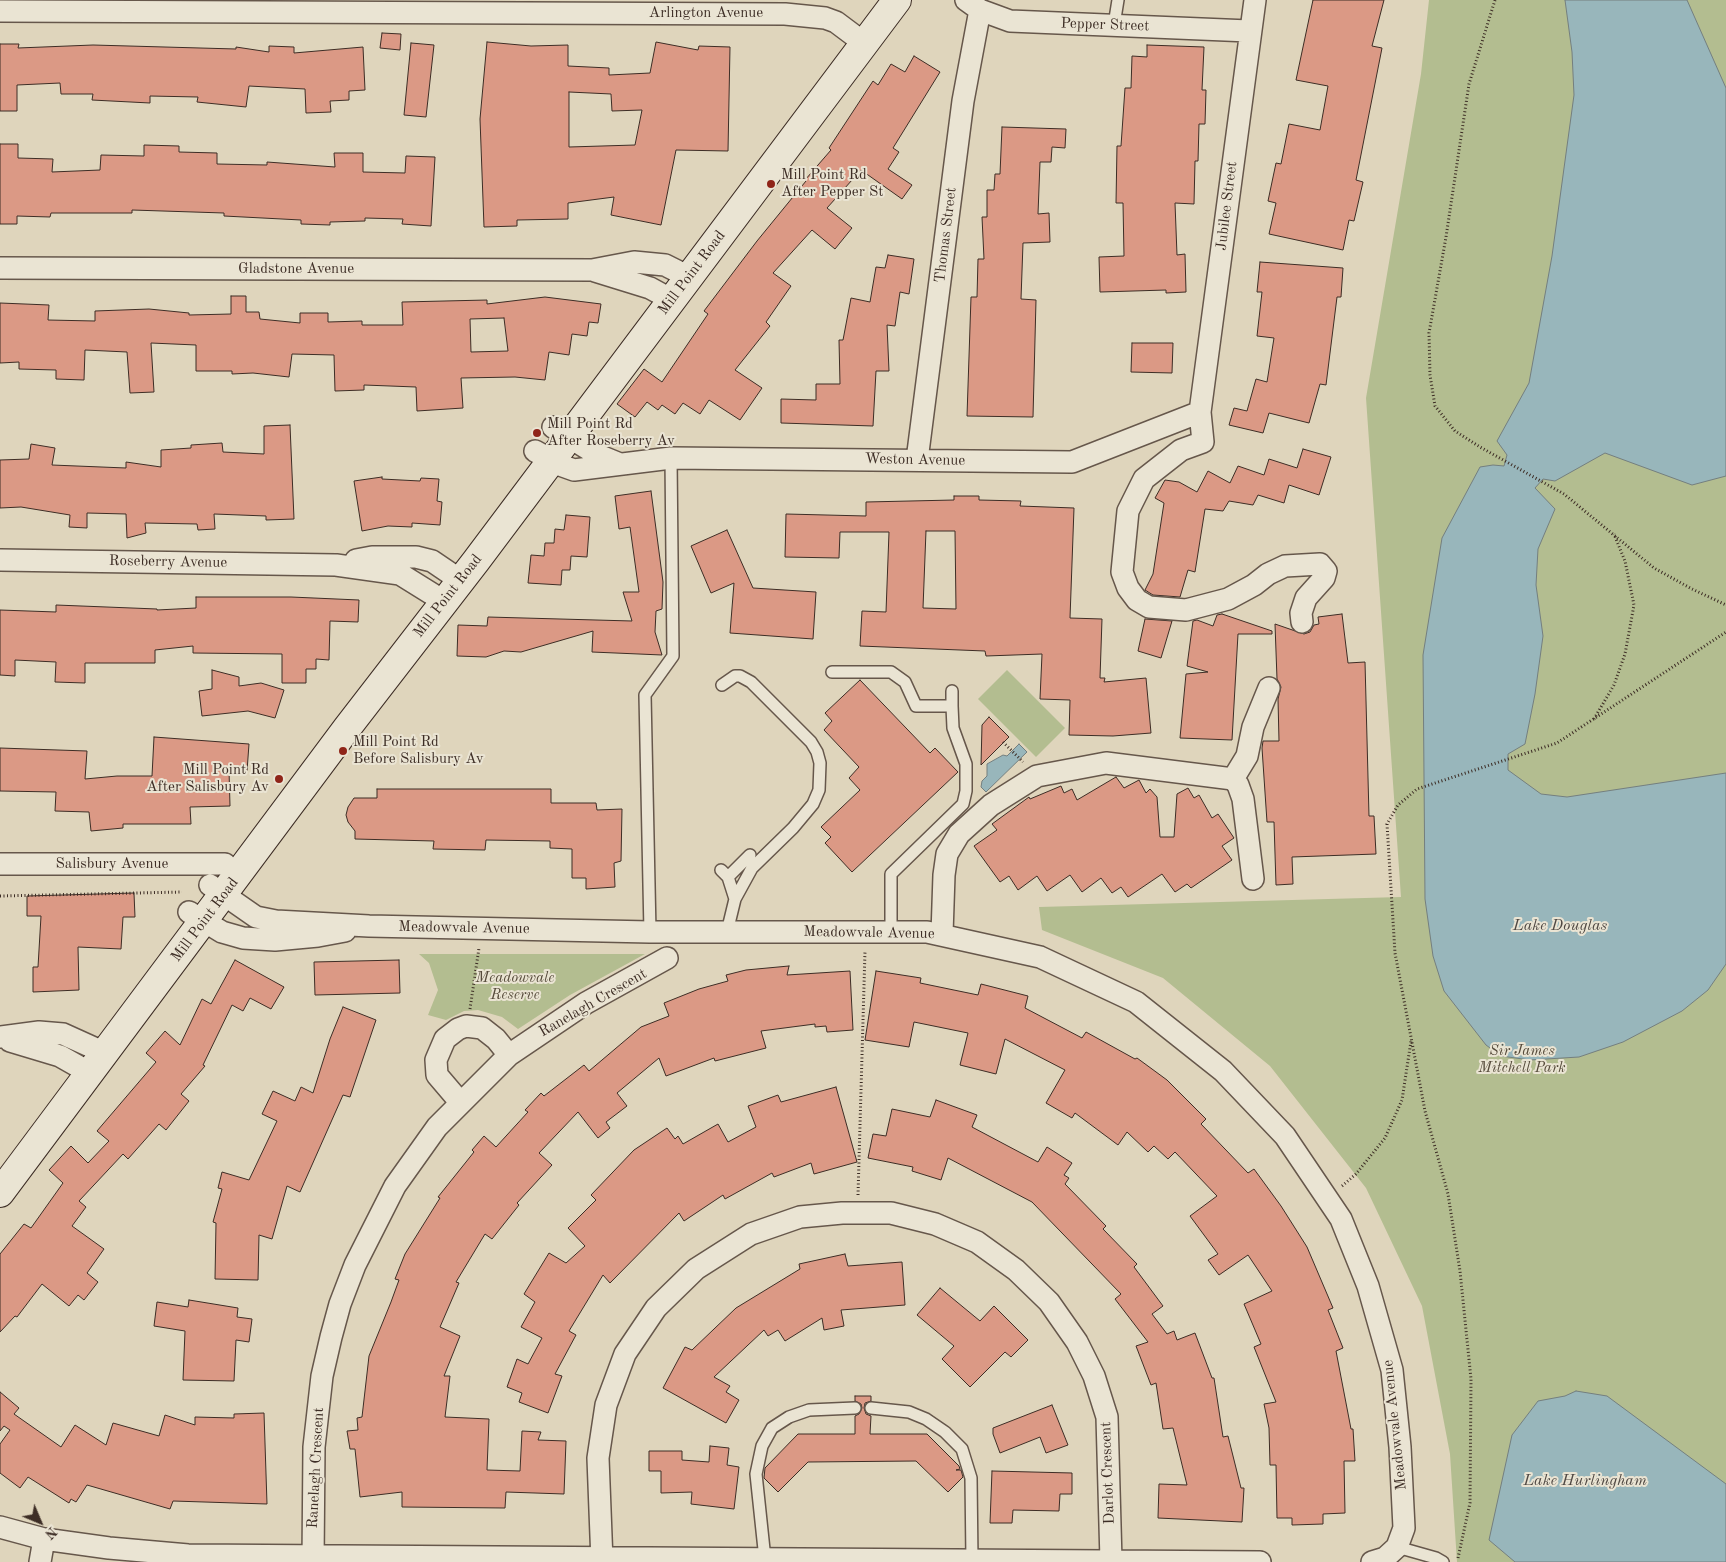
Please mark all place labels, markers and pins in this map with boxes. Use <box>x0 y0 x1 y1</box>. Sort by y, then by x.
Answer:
place label: Mill Point Rd After Pepper St <box>781 166 884 201</box>
marker: Mill Point Rd After Pepper St <box>765 178 777 190</box>
place label: Mill Point Rd After Roseberry Av <box>547 415 675 450</box>
marker: Mill Point Rd After Roseberry Av <box>531 427 543 439</box>
place label: Mill Point Rd Before Salisbury Av <box>353 733 484 768</box>
marker: Mill Point Rd Before Salisbury Av <box>337 745 349 757</box>
place label: Mill Point Rd After Salisbury Av <box>146 761 269 796</box>
marker: Mill Point Rd After Salisbury Av <box>273 773 285 785</box>

